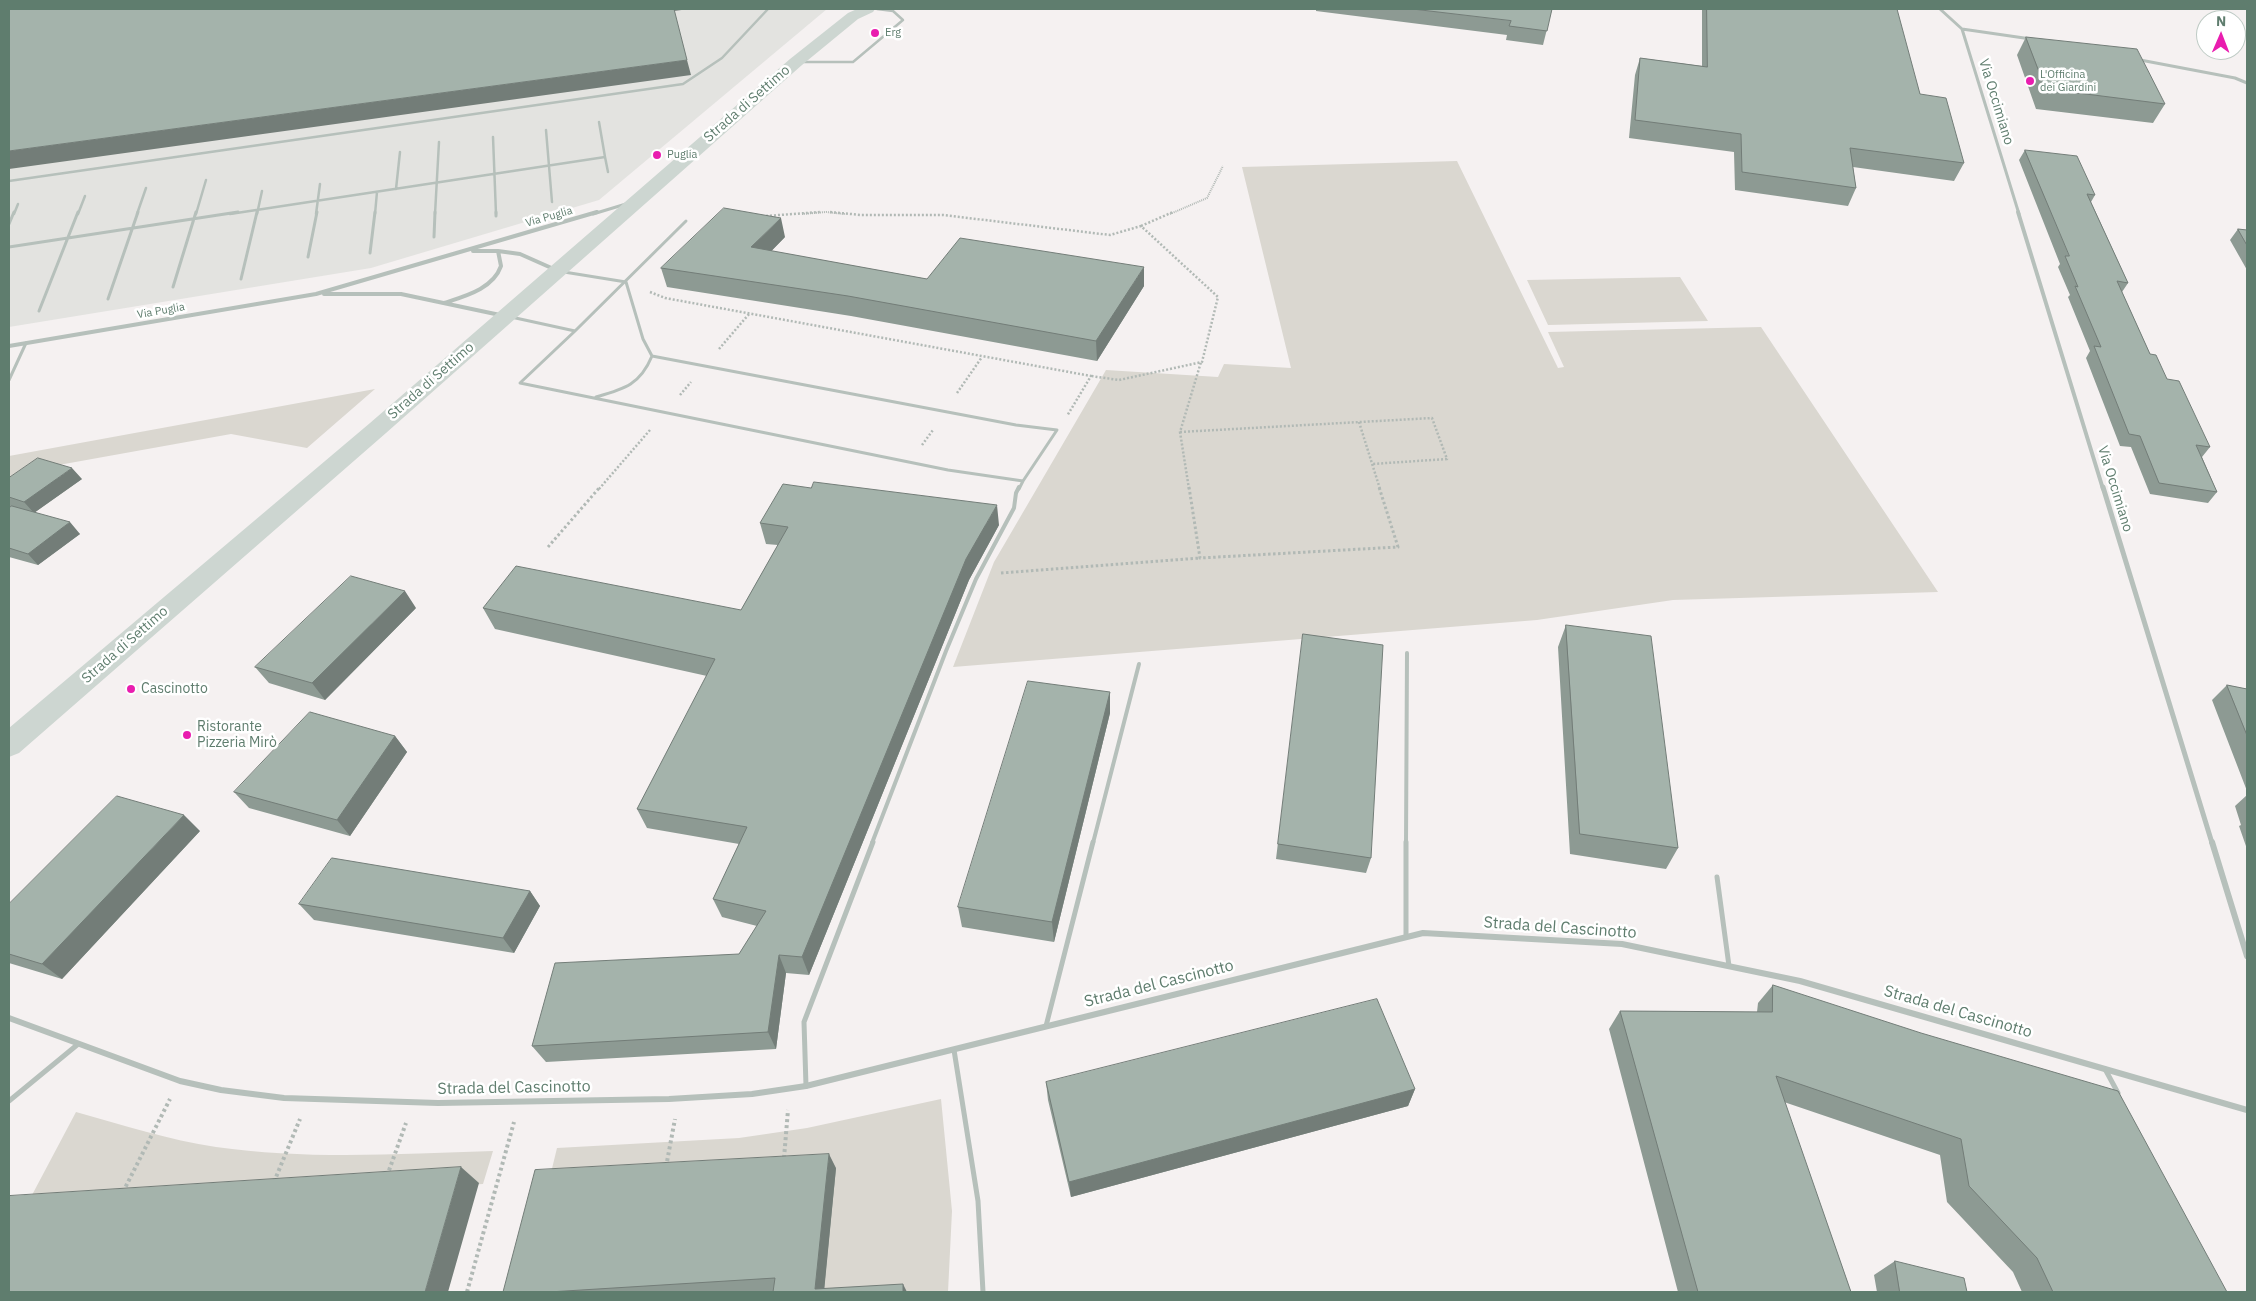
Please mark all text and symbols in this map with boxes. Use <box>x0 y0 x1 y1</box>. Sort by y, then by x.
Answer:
north arrow <box>2196 10 2246 60</box>
text: N <box>2216 12 2226 30</box>
place label: Erg <box>885 26 901 40</box>
marker: Erg <box>869 27 881 39</box>
street label: Via Occimiano <box>1975 57 2017 147</box>
street label: Strada di Settimo <box>701 62 793 146</box>
place label: L'Officina dei Giardini <box>2040 68 2096 94</box>
marker: L'Officina dei Giardini <box>2024 75 2036 87</box>
place label: Puglia <box>667 148 697 162</box>
marker: Puglia <box>651 149 663 161</box>
street label: Via Puglia <box>524 204 574 230</box>
street label: Via Puglia <box>136 300 186 322</box>
street label: Strada di Settimo <box>385 339 477 423</box>
street label: Via Occimiano <box>2094 444 2136 534</box>
street label: Strada di Settimo <box>79 603 171 687</box>
place label: Cascinotto <box>141 681 208 697</box>
marker: Cascinotto <box>125 683 137 695</box>
place label: Ristorante Pizzeria Mirò <box>197 719 277 752</box>
marker: Ristorante Pizzeria Mirò <box>181 729 193 741</box>
street label: Strada del Cascinotto <box>1483 913 1637 943</box>
street label: Strada del Cascinotto <box>1082 956 1236 1012</box>
street label: Strada del Cascinotto <box>1882 982 2034 1042</box>
street label: Strada del Cascinotto <box>437 1077 591 1099</box>

